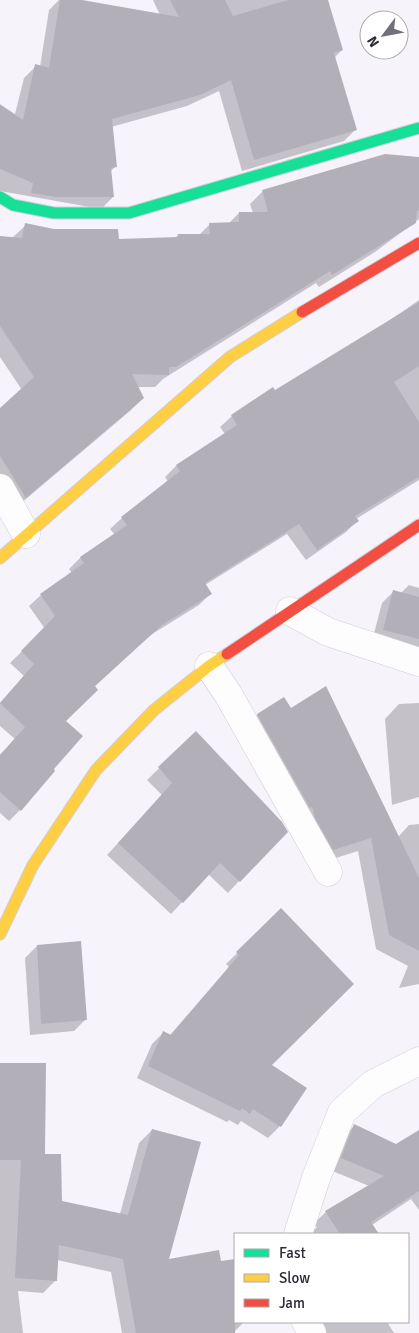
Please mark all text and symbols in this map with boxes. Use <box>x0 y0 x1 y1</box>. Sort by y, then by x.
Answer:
north arrow <box>359 10 409 60</box>
text: N <box>364 33 383 50</box>
legend <box>234 1233 409 1323</box>
text: Fast <box>279 1244 306 1262</box>
text: Slow <box>279 1269 310 1287</box>
text: Jam <box>279 1294 305 1312</box>

